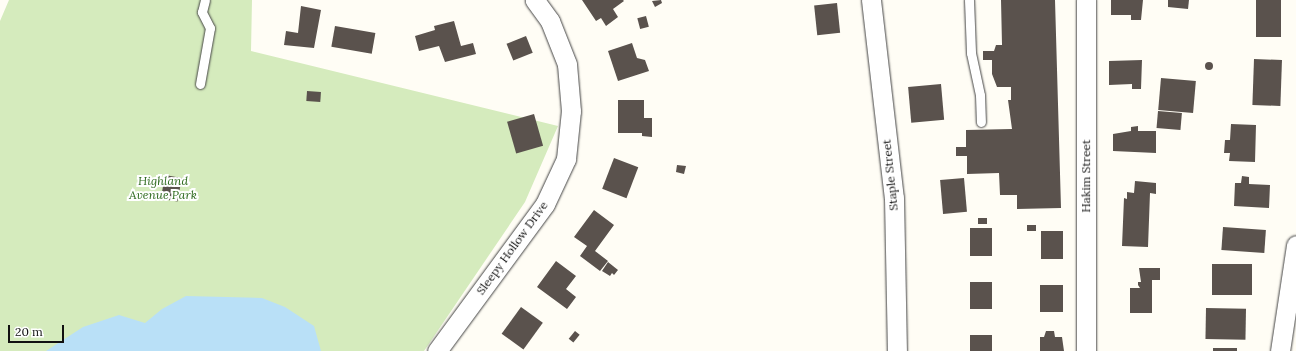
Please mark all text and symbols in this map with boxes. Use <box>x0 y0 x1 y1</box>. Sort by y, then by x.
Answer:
street label: Staple Street <box>879 139 901 211</box>
street label: Hakim Street <box>1079 139 1093 213</box>
park label: Highland Avenue Park <box>129 174 197 202</box>
street label: Sleepy Hollow Drive <box>473 199 551 297</box>
scale bar <box>10 317 66 343</box>
text: 20 m <box>15 324 43 339</box>

